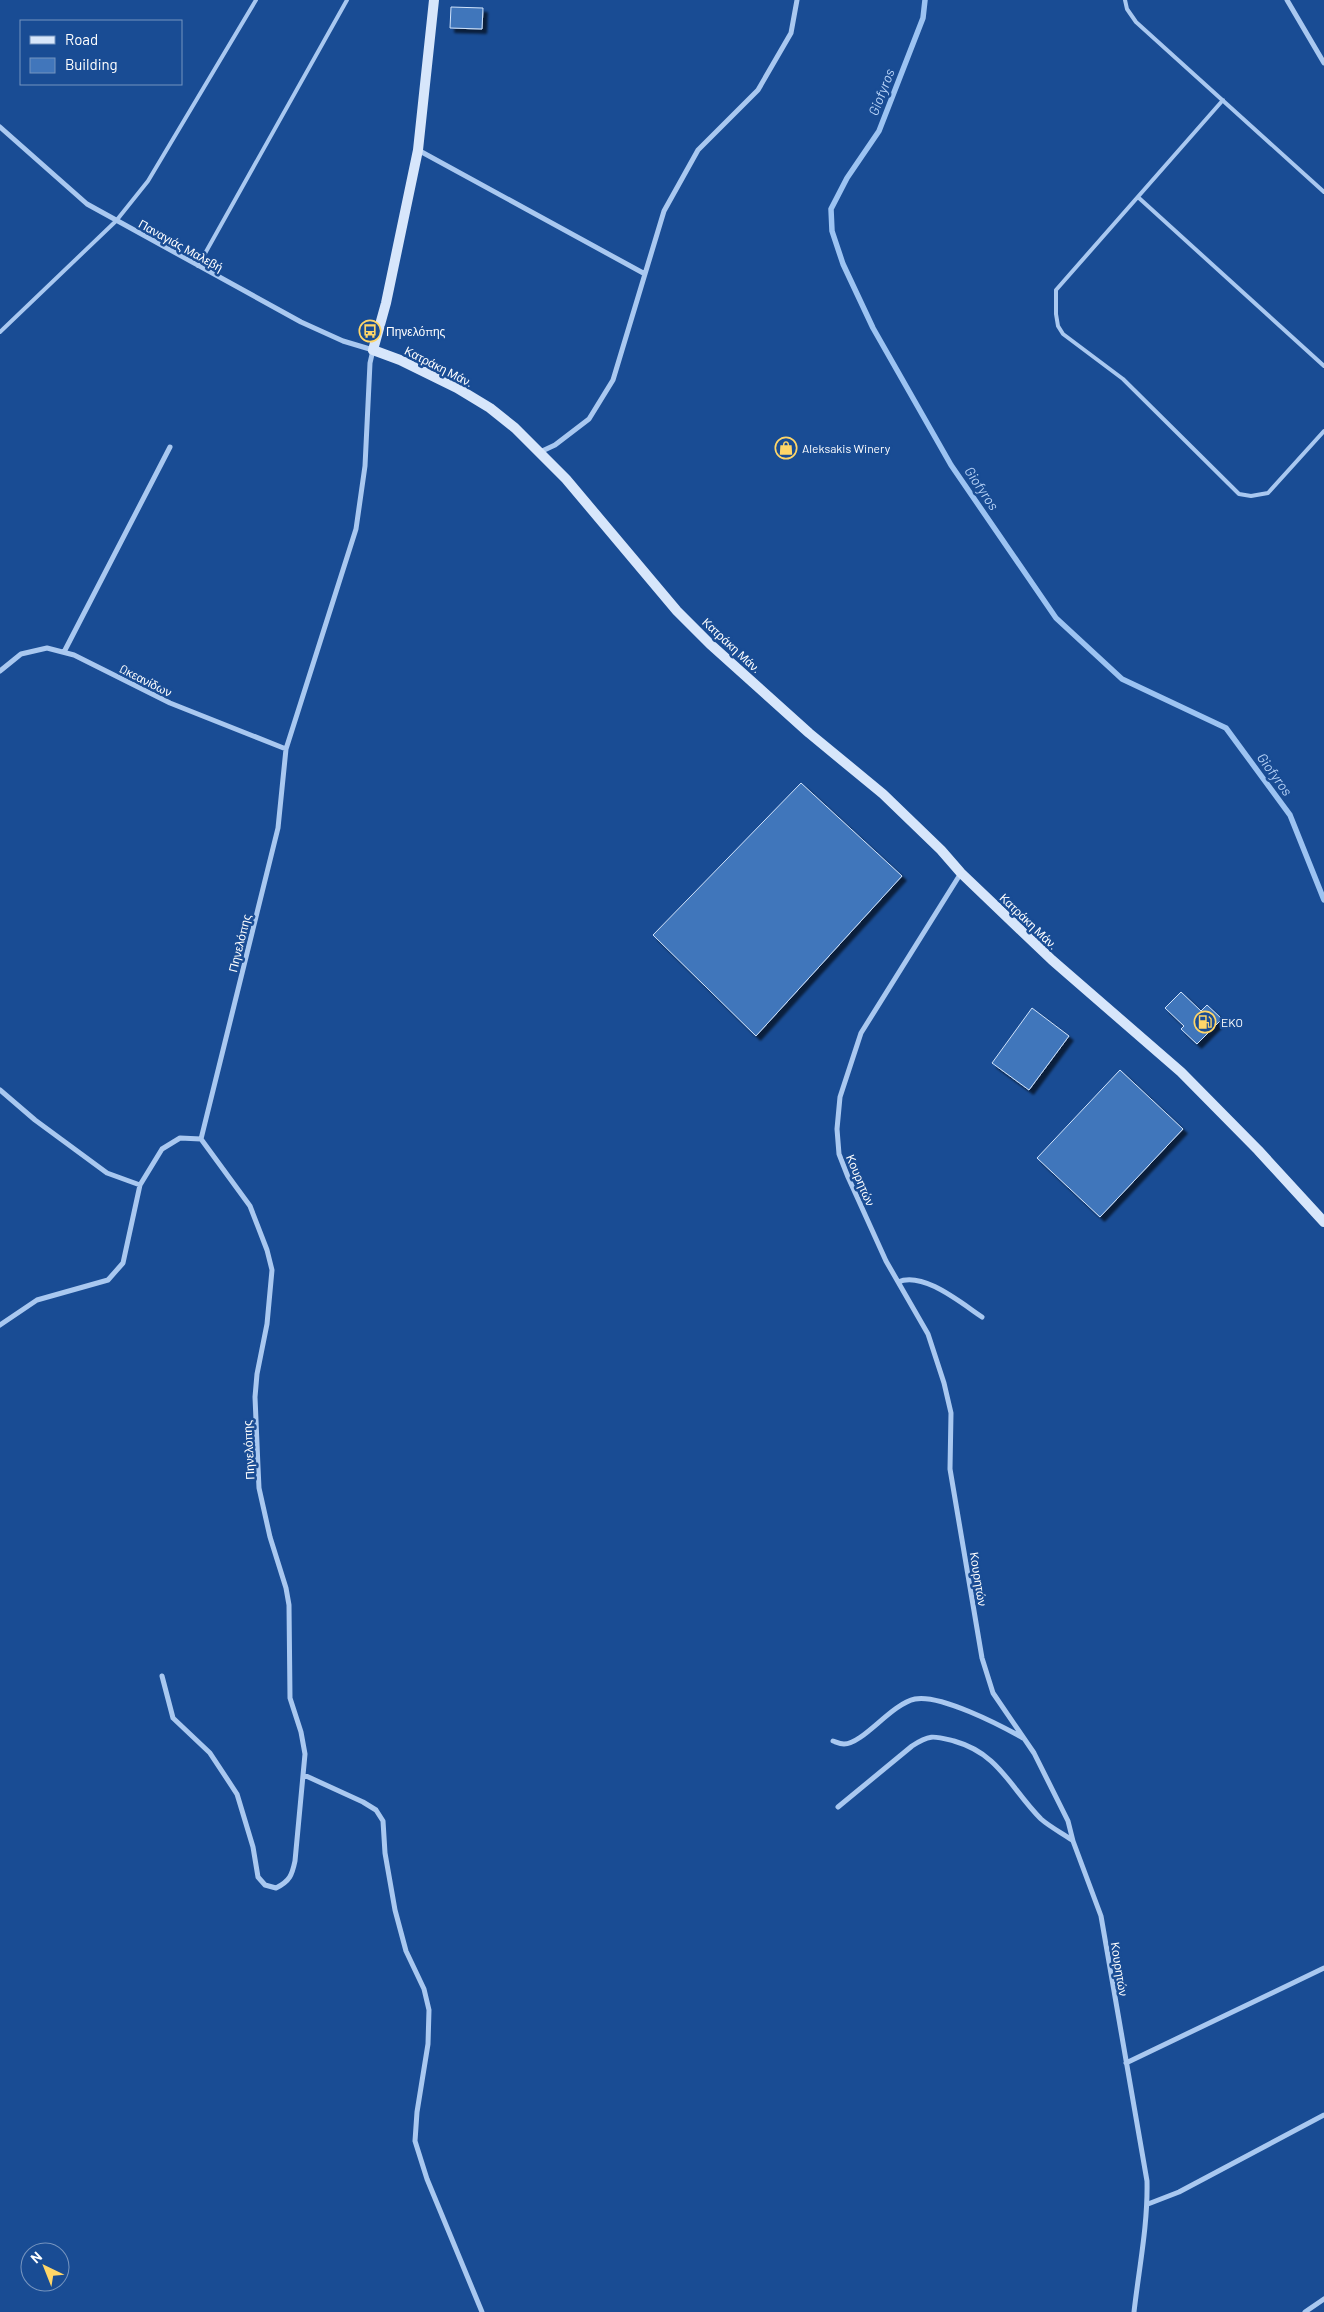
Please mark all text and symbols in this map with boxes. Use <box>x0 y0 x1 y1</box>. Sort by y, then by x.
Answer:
legend <box>20 20 182 85</box>
text: Road <box>65 30 98 48</box>
text: Building <box>65 55 118 73</box>
water label: Giofyros <box>864 66 898 118</box>
street label: Παναγιάς Μαλεβή <box>136 216 226 275</box>
bus stop icon: Πηνελόπης <box>358 319 382 343</box>
place label: Πηνελόπης <box>386 324 446 339</box>
street label: Κατράκη Μάν. <box>402 343 475 390</box>
shop icon: Aleksakis Winery <box>774 436 798 460</box>
place label: Aleksakis Winery <box>802 441 891 455</box>
water label: Giofyros <box>961 463 1003 513</box>
street label: Κατράκη Μάν. <box>699 614 764 676</box>
street label: Ωκεανίδων <box>118 661 174 699</box>
water label: Giofyros <box>1254 749 1297 799</box>
street label: Κατράκη Μάν. <box>997 890 1061 953</box>
street label: Πηνελόπης <box>225 912 254 974</box>
fuel station icon: EKO <box>1193 1010 1217 1034</box>
place label: EKO <box>1221 1015 1243 1029</box>
street label: Κουρητών <box>843 1152 878 1208</box>
street label: Πηνελόπης <box>239 1420 258 1480</box>
street label: Κουρητών <box>967 1551 990 1607</box>
street label: Κουρητών <box>1108 1941 1131 1997</box>
north arrow <box>20 2242 70 2292</box>
text: N <box>27 2248 45 2267</box>

